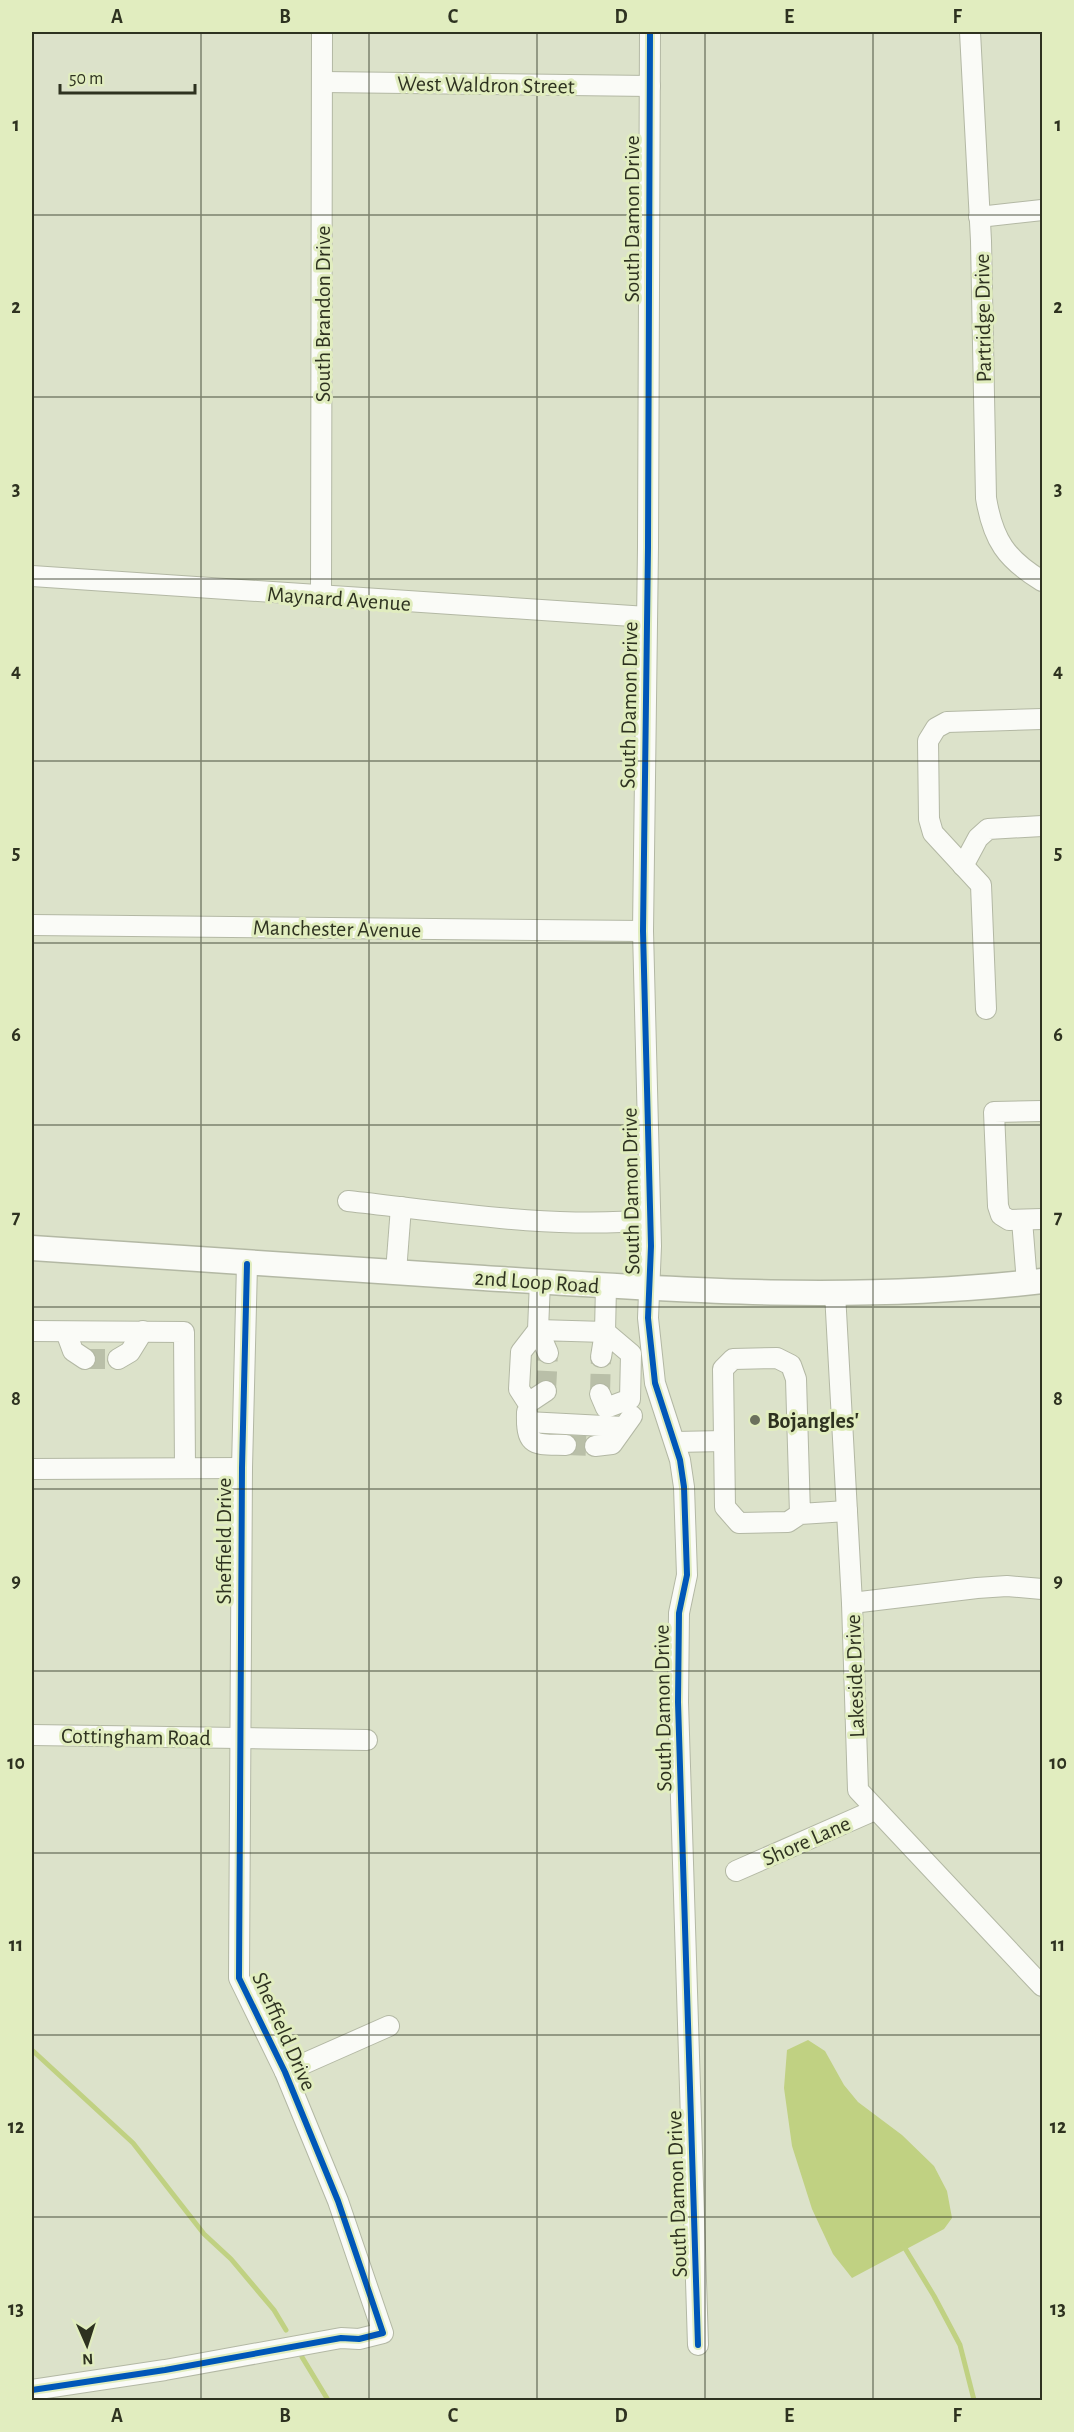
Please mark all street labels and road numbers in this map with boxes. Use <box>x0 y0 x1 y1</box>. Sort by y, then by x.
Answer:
street label: West Waldron Street <box>397 72 575 98</box>
street label: South Damon Drive <box>621 135 643 303</box>
street label: South Brandon Drive <box>312 226 334 402</box>
street label: Partridge Drive <box>971 253 995 383</box>
street label: Maynard Avenue <box>266 583 411 615</box>
street label: South Damon Drive <box>617 621 641 789</box>
street label: Manchester Avenue <box>253 917 421 941</box>
street label: South Damon Drive <box>619 1107 643 1275</box>
street label: 2nd Loop Road <box>474 1267 600 1297</box>
street label: Sheffield Drive <box>213 1478 235 1604</box>
street label: Lakeside Drive <box>842 1614 868 1738</box>
street label: South Damon Drive <box>651 1624 675 1792</box>
street label: Cottingham Road <box>61 1725 211 1749</box>
street label: Shore Lane <box>759 1812 854 1870</box>
street label: Sheffield Drive <box>248 1969 320 2094</box>
street label: South Damon Drive <box>663 2110 691 2278</box>

